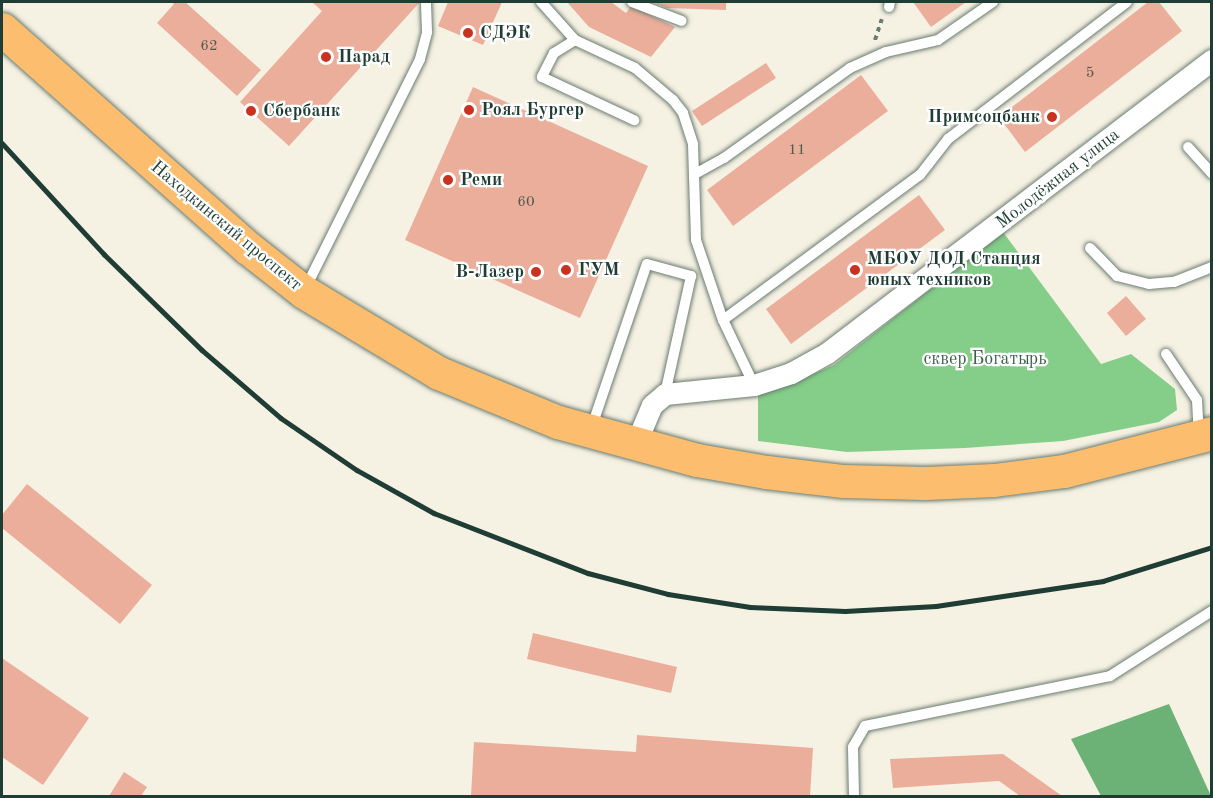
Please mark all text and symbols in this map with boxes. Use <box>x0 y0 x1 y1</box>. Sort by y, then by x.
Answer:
place label: СДЭК <box>480 22 530 44</box>
marker: СДЭК <box>461 26 475 40</box>
house number: 62 <box>200 38 218 56</box>
place label: Парад <box>338 46 390 68</box>
marker: Парад <box>319 50 333 64</box>
house number: 5 <box>1086 65 1094 83</box>
place label: Роял Бургер <box>481 99 584 121</box>
place label: Сбербанк <box>263 100 340 122</box>
marker: Роял Бургер <box>462 103 476 117</box>
marker: Сбербанк <box>244 104 258 118</box>
place label: Примсоцбанк <box>928 106 1040 128</box>
marker: Примсоцбанк <box>1045 110 1059 124</box>
street label: Молодёжная улица <box>992 124 1124 234</box>
house number: 11 <box>788 142 806 160</box>
street label: Находкинский проспект <box>146 156 306 296</box>
place label: Реми <box>460 169 502 191</box>
marker: Реми <box>441 173 455 187</box>
house number: 60 <box>517 194 535 212</box>
place label: МБОУ ДОД Станция юных техников <box>867 249 1041 292</box>
place label: ГУМ <box>578 259 620 281</box>
place label: В-Лазер <box>455 261 524 283</box>
marker: ГУМ <box>559 263 573 277</box>
marker: МБОУ ДОД Станция юных техников <box>848 263 862 277</box>
marker: В-Лазер <box>529 265 543 279</box>
park label: сквер Богатырь <box>923 348 1047 370</box>

